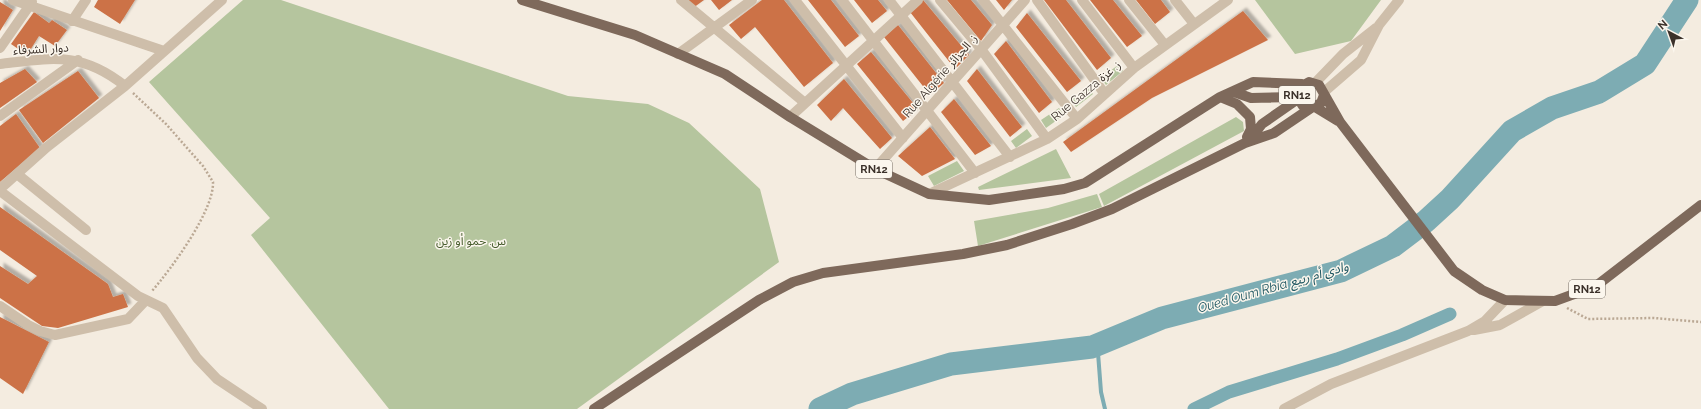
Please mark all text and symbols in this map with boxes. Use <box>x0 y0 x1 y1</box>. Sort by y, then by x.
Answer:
north arrow <box>1649 12 1689 52</box>
text: N <box>1655 17 1670 32</box>
street label: Rue Algérie ز. الجزائر <box>900 31 980 121</box>
street label: دوار الشرفاء <box>13 41 69 57</box>
street label: Rue Gazza ز. غزة <box>1048 58 1124 124</box>
road number: RN12 <box>1279 86 1315 104</box>
road number: RN12 <box>856 160 892 178</box>
park label: س. حمو أو زين <box>436 233 506 248</box>
water label: Oued Oum Rbia وادي أم ربيع <box>1196 258 1351 319</box>
road number: RN12 <box>1569 280 1605 298</box>

